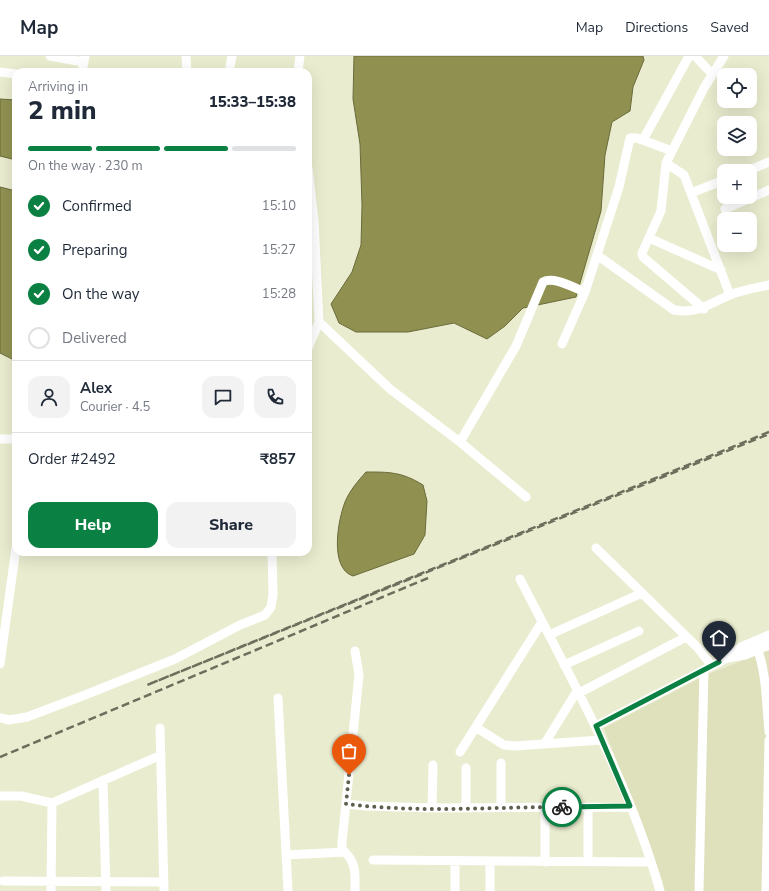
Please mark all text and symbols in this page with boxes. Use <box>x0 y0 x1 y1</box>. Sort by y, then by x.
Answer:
text: Map <box>20 15 58 41</box>
text: Map <box>576 18 603 37</box>
text: Directions <box>625 18 688 37</box>
text: Saved <box>710 18 749 37</box>
map controls <box>717 68 757 252</box>
button: locate <box>717 68 757 108</box>
text: Arriving in <box>28 78 88 96</box>
text: 15:33–15:38 <box>209 92 296 112</box>
text: 2 min <box>28 93 96 128</box>
button: layers <box>717 116 757 156</box>
text: On the way · 230 m <box>28 157 143 175</box>
button: + <box>717 164 757 204</box>
icon: check <box>28 195 50 217</box>
text: Confirmed <box>62 196 132 216</box>
text: 15:10 <box>262 197 296 215</box>
button: − <box>717 212 757 252</box>
icon: check <box>28 239 50 261</box>
text: Preparing <box>62 240 127 260</box>
text: 15:27 <box>262 241 296 259</box>
icon: check <box>28 283 50 305</box>
text: On the way <box>62 284 140 304</box>
text: 15:28 <box>262 285 296 303</box>
text: Delivered <box>62 328 127 348</box>
button: person <box>28 376 70 418</box>
button: chat <box>202 376 244 418</box>
button: phone <box>254 376 296 418</box>
text: Alex <box>80 378 112 398</box>
text: Courier · 4.5 <box>80 398 150 416</box>
text: Order #2492 <box>28 449 116 469</box>
text: ₹857 <box>260 449 296 469</box>
button: Help <box>28 502 158 548</box>
button: Share <box>166 502 296 548</box>
pin <box>702 621 736 662</box>
icon: home <box>708 627 730 649</box>
pin <box>332 734 366 775</box>
icon: bag <box>338 740 360 762</box>
courier <box>542 787 582 827</box>
icon: bike <box>551 796 573 818</box>

